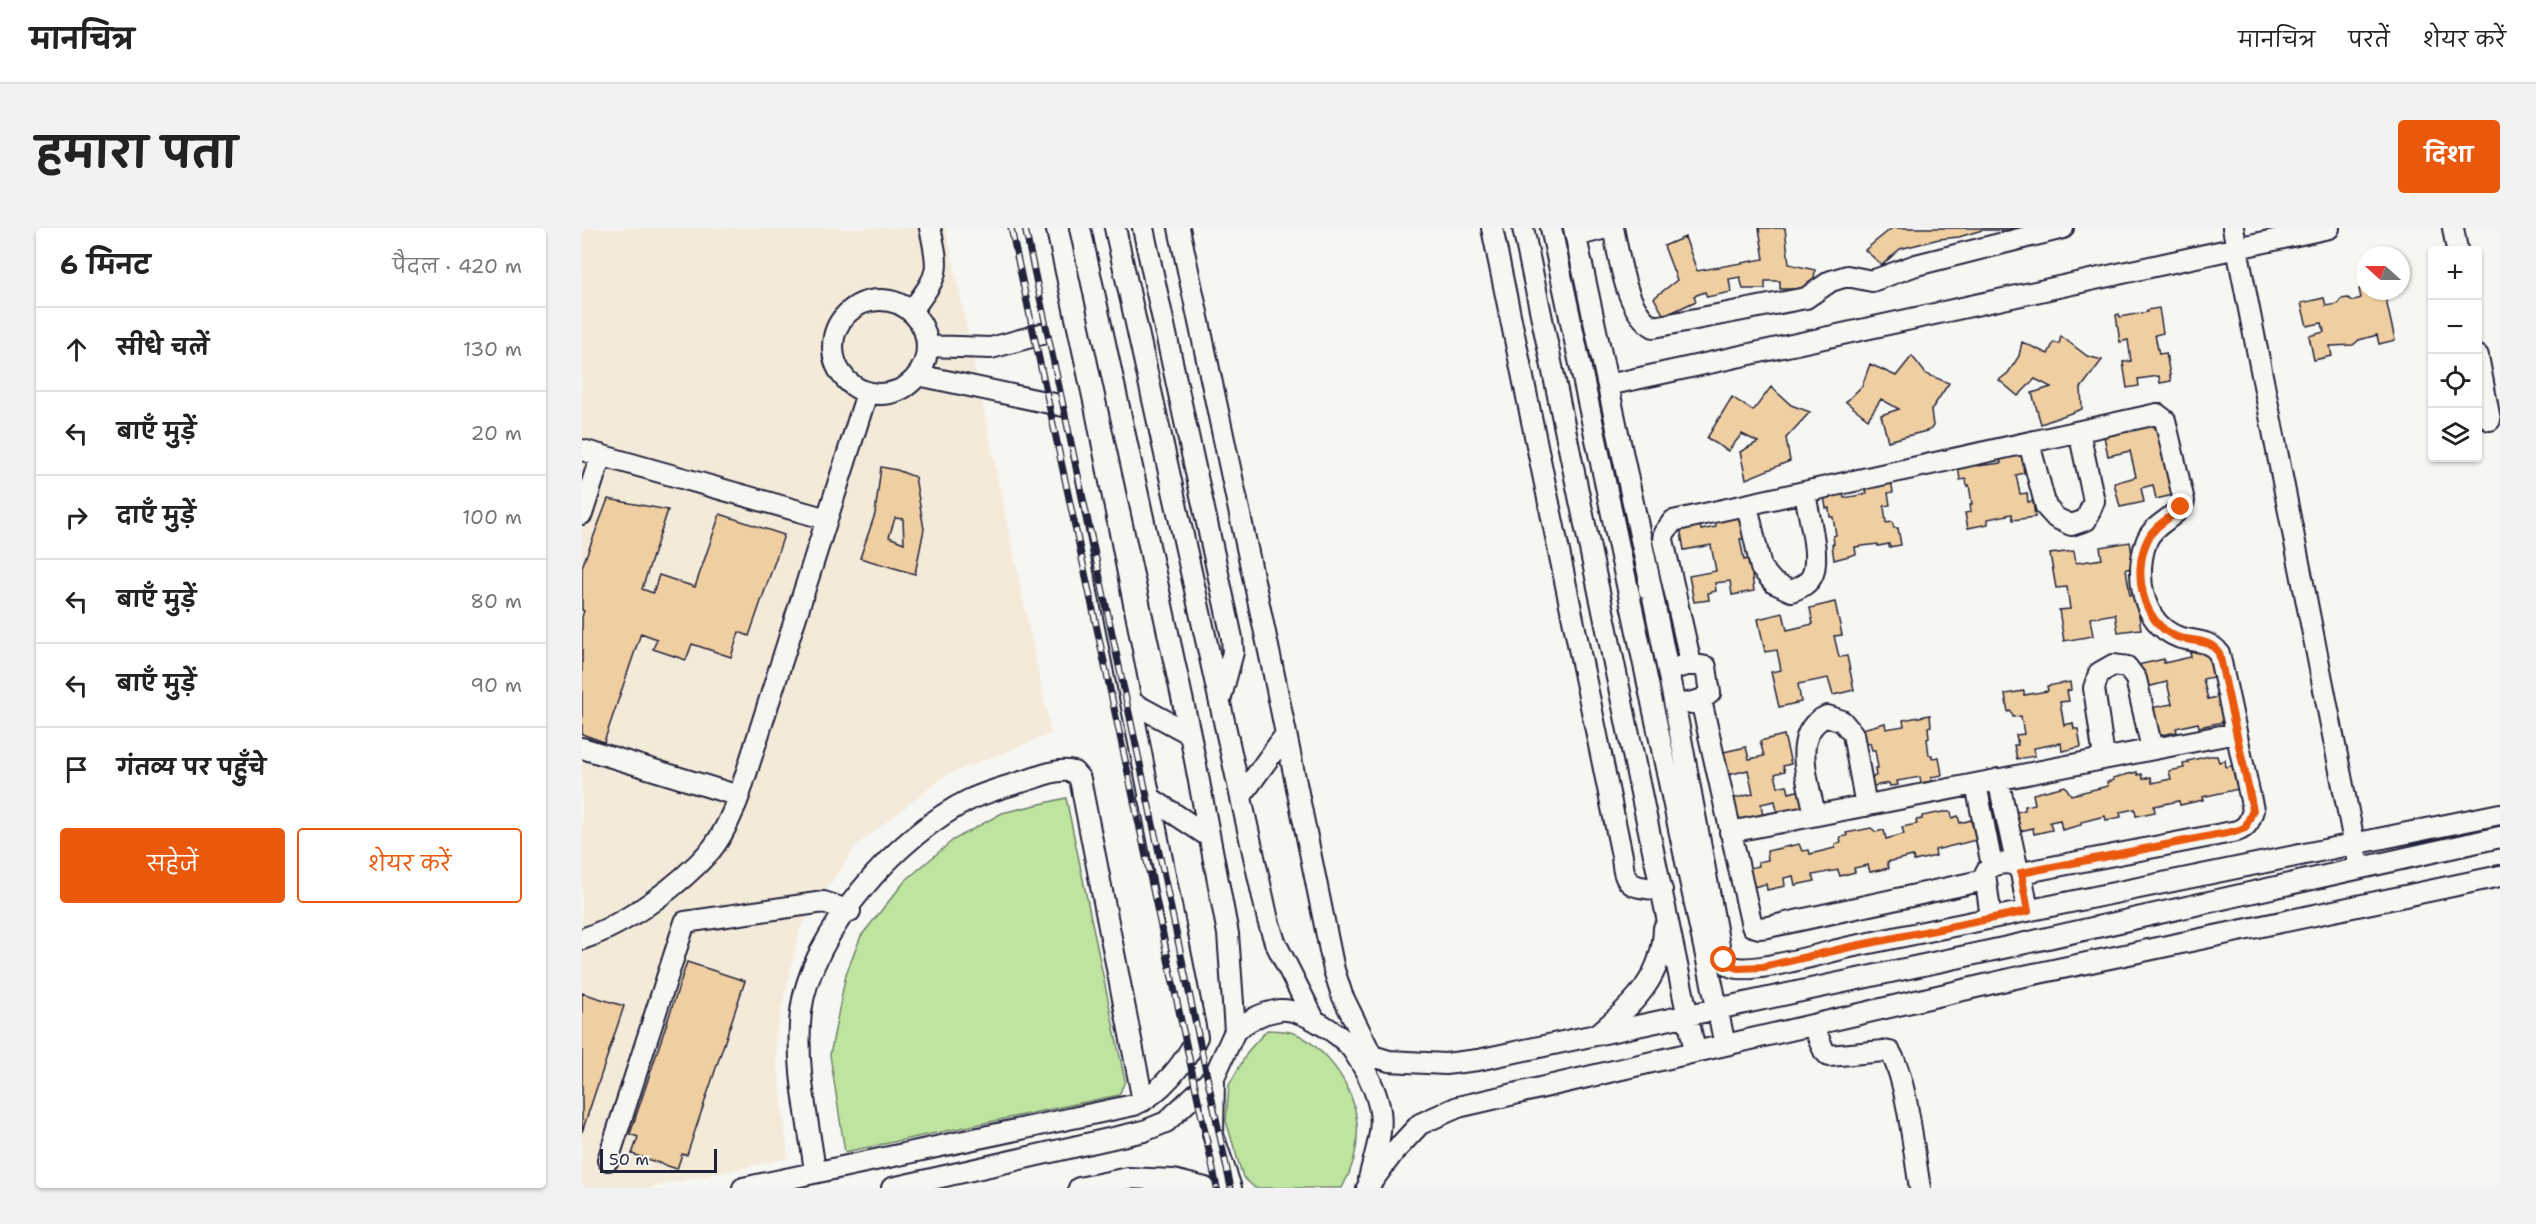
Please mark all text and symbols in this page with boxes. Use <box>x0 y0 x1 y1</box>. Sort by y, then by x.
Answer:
text: मानचित्र <box>30 20 134 58</box>
text: मानचित्र <box>2238 26 2315 54</box>
text: परतें <box>2348 26 2390 54</box>
text: शेयर करें <box>2423 26 2506 54</box>
button: दिशा <box>2398 120 2500 193</box>
text: हमारा पता <box>36 124 237 180</box>
north arrow <box>2356 246 2410 300</box>
map controls <box>2428 246 2482 462</box>
button: + <box>2428 246 2482 300</box>
text: 6 मिनट <box>60 247 150 282</box>
text: पैदल · 420 m <box>392 253 522 279</box>
button: − <box>2428 300 2482 354</box>
icon: ahead <box>60 333 93 366</box>
text: सीधे चलें <box>117 333 209 362</box>
text: 130 m <box>463 336 522 362</box>
button: locate <box>2428 354 2482 408</box>
button: layers <box>2428 408 2482 462</box>
icon: left <box>60 417 93 450</box>
text: बाएँ मुड़ें <box>117 417 196 446</box>
text: 20 m <box>471 420 522 446</box>
route end <box>2167 493 2193 519</box>
icon: right <box>60 501 93 534</box>
text: दाएँ मुड़ें <box>117 501 196 530</box>
text: 100 m <box>462 504 522 530</box>
icon: left <box>60 585 93 618</box>
text: बाएँ मुड़ें <box>117 585 196 614</box>
text: 80 m <box>470 588 522 614</box>
icon: left <box>60 669 93 702</box>
text: बाएँ मुड़ें <box>117 669 196 698</box>
text: 90 m <box>470 672 522 698</box>
icon: arrive <box>60 753 93 786</box>
text: गंतव्य पर पहुँचे <box>117 753 266 782</box>
button: सहेजें <box>60 828 285 903</box>
button: शेयर करें <box>297 828 522 903</box>
route start <box>1710 946 1736 972</box>
scale bar <box>600 1146 717 1174</box>
text: 50 m <box>609 1149 649 1170</box>

